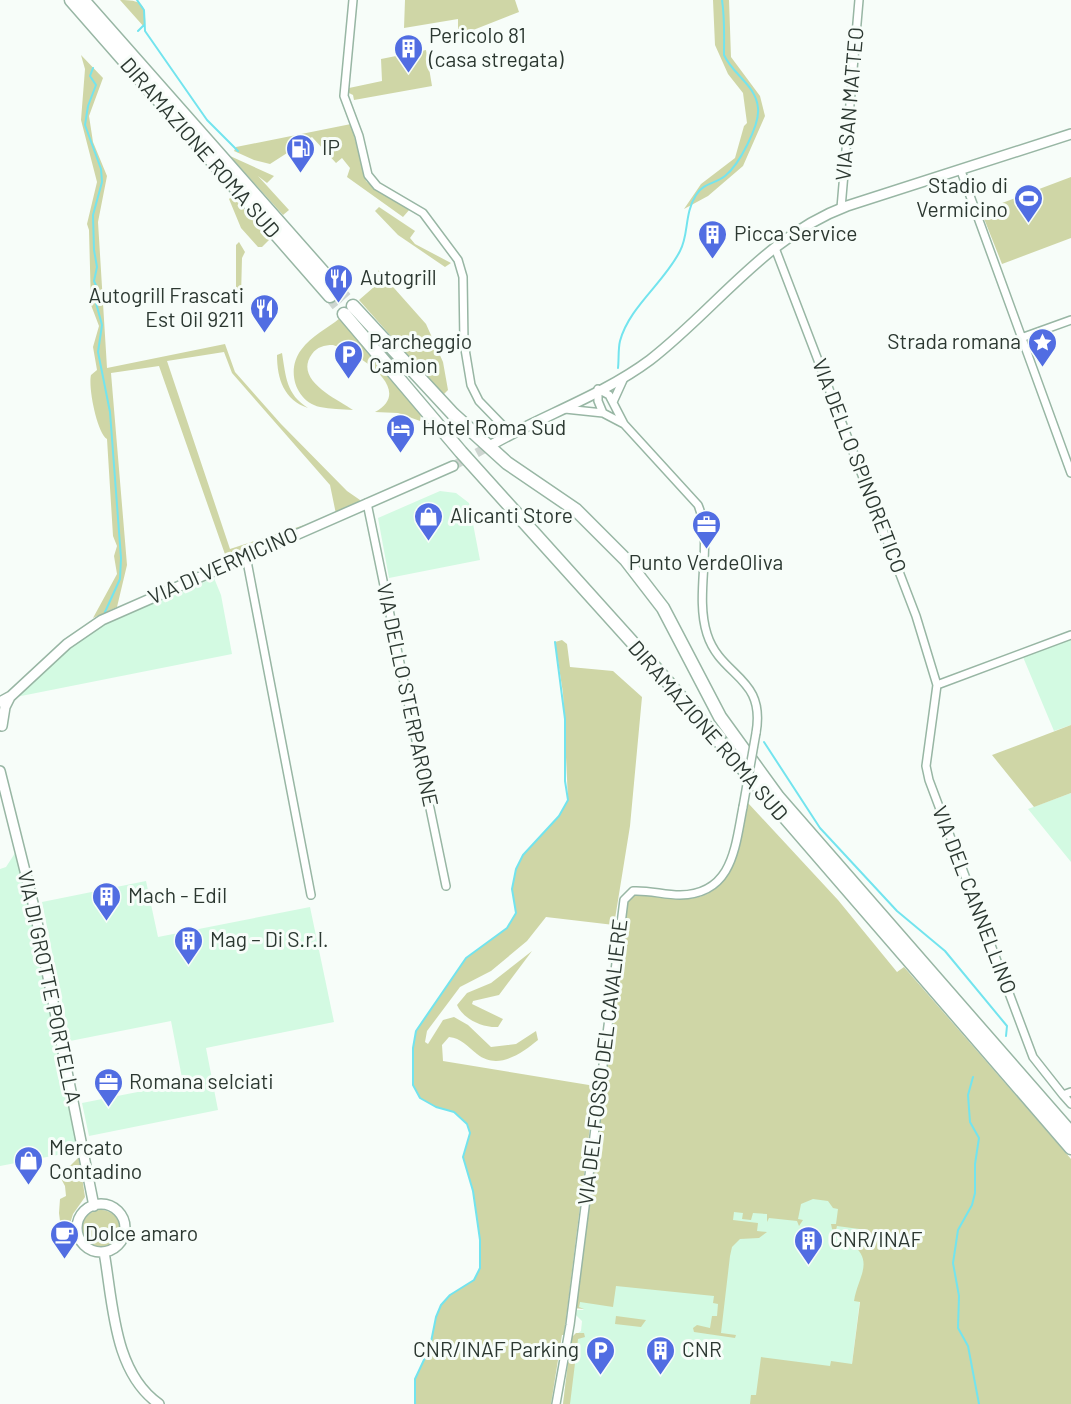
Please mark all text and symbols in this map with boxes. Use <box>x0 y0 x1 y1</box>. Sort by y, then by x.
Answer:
place label: Pericolo 81 (casa stregata) <box>428 22 564 71</box>
street label: VIA SAN MATTEO <box>829 26 868 182</box>
building icon: Pericolo 81 (casa stregata) <box>392 32 424 74</box>
street label: DIRAMAZIONE ROMA SUD <box>116 52 286 242</box>
fuel station icon: IP <box>285 132 317 174</box>
place label: IP <box>322 134 340 159</box>
place label: Stadio di Vermicino <box>916 172 1008 221</box>
sports icon: Stadio di Vermicino <box>1013 182 1045 224</box>
building icon: Picca Service <box>697 218 729 260</box>
place label: Picca Service <box>734 220 858 245</box>
restaurant icon: Autogrill <box>323 262 355 304</box>
place label: Autogrill <box>360 264 437 289</box>
place label: Autogrill Frascati Est Oil 9211 <box>88 282 244 331</box>
restaurant icon: Autogrill Frascati Est Oil 9211 <box>249 292 281 334</box>
place icon: Strada romana <box>1026 326 1058 368</box>
place label: Parcheggio Camion <box>369 328 472 377</box>
place label: Strada romana <box>887 328 1021 353</box>
parking icon: Parcheggio Camion <box>332 338 364 380</box>
street label: VIA DELLO SPINORETICO <box>808 355 913 576</box>
hotel icon: Hotel Roma Sud <box>385 412 417 454</box>
place label: Hotel Roma Sud <box>422 414 566 439</box>
shop icon: Alicanti Store <box>413 500 445 542</box>
place label: Alicanti Store <box>450 502 573 527</box>
office icon: Punto VerdeOliva <box>690 508 722 550</box>
street label: VIA DI VERMICINO <box>144 520 301 609</box>
place label: Punto VerdeOliva <box>629 549 783 574</box>
street label: VIA DELLO STERPARONE <box>373 581 444 809</box>
street label: DIRAMAZIONE ROMA SUD <box>624 635 794 825</box>
street label: VIA DEL CANNELLINO <box>928 802 1023 997</box>
street label: VIA DI GROTTE PORTELLA <box>14 868 87 1106</box>
building icon: Mach - Edil <box>91 880 123 922</box>
place label: Mach - Edil <box>128 882 227 907</box>
street label: VIA DEL FOSSO DEL CAVALIERE <box>572 917 631 1206</box>
building icon: Mag – Di S.r.l. <box>173 924 205 966</box>
place label: Mag – Di S.r.l. <box>210 926 329 951</box>
office icon: Romana selciati <box>92 1066 124 1108</box>
place label: Romana selciati <box>129 1068 274 1093</box>
place label: Mercato Contadino <box>49 1134 142 1183</box>
shop icon: Mercato Contadino <box>12 1144 44 1186</box>
cafe icon: Dolce amaro <box>48 1218 80 1260</box>
place label: Dolce amaro <box>85 1220 198 1245</box>
building icon: CNR/INAF <box>793 1224 825 1266</box>
place label: CNR/INAF <box>830 1226 923 1251</box>
parking icon: CNR/INAF Parking <box>584 1334 616 1376</box>
building icon: CNR <box>645 1334 677 1376</box>
place label: CNR/INAF Parking <box>413 1336 579 1361</box>
place label: CNR <box>682 1336 722 1361</box>

